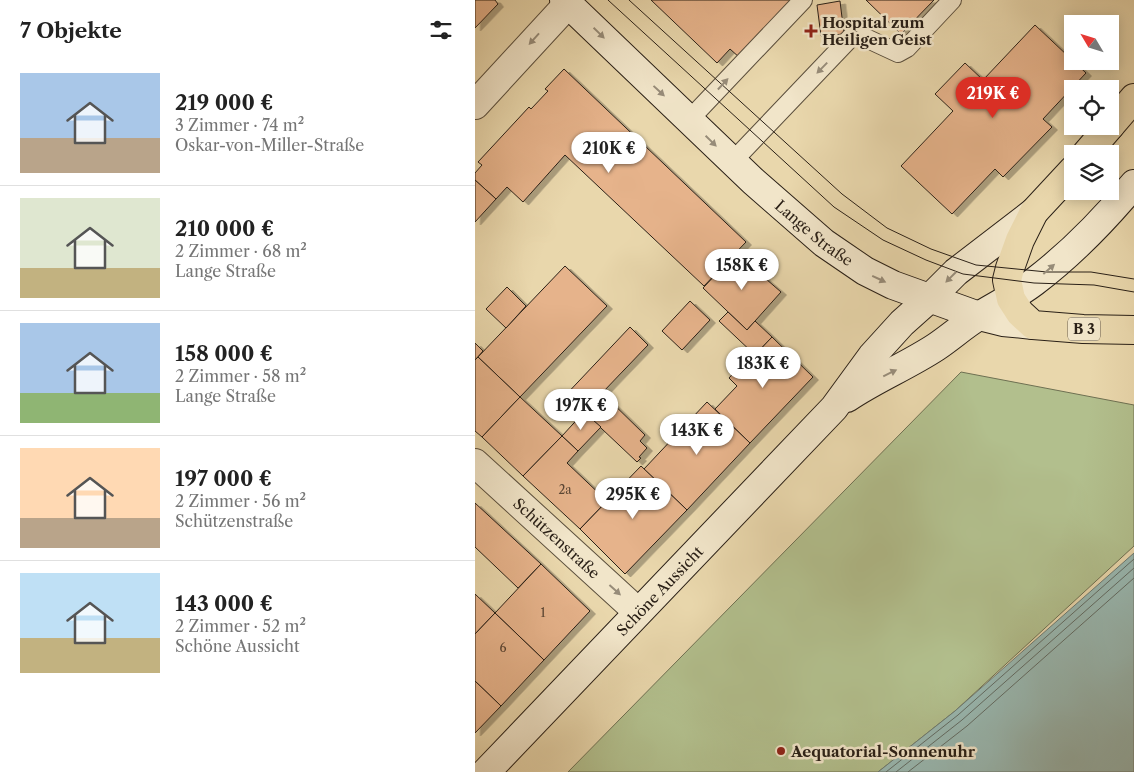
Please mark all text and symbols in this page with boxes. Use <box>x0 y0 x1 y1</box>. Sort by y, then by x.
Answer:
place label: Hospital zum Heiligen Geist <box>822 13 932 49</box>
north arrow <box>1064 15 1119 70</box>
map controls <box>1064 15 1119 200</box>
icon: filters <box>427 16 455 44</box>
text: 7 Objekte <box>20 18 122 43</box>
marker: Hospital zum Heiligen Geist <box>804 24 818 38</box>
one-way arrow <box>592 27 604 39</box>
one-way arrow <box>529 33 540 46</box>
one-way arrow <box>816 62 828 74</box>
pin: 219K € <box>952 76 1034 119</box>
one-way arrow <box>717 79 729 91</box>
button: locate <box>1064 80 1119 135</box>
text: 219K € <box>967 83 1019 103</box>
one-way arrow <box>653 85 665 97</box>
text: 219 000 € <box>175 90 273 115</box>
icon: home <box>60 93 120 153</box>
text: 3 Zimmer · 74 m² <box>175 115 304 135</box>
pin: 210K € <box>568 132 650 174</box>
one-way arrow <box>705 134 717 146</box>
text: Oskar-von-Miller-Straße <box>175 135 364 155</box>
text: 210K € <box>582 138 636 158</box>
button: layers <box>1064 145 1119 200</box>
street label: Lange Straße <box>772 196 857 270</box>
text: 210 000 € <box>175 216 274 241</box>
icon: home <box>60 218 120 278</box>
text: 2 Zimmer · 68 m² <box>175 241 307 261</box>
pin: 158K € <box>701 248 783 291</box>
text: 158K € <box>716 255 768 275</box>
text: Lange Straße <box>175 261 276 281</box>
one-way arrow <box>1043 264 1056 275</box>
one-way arrow <box>945 271 957 283</box>
one-way arrow <box>872 275 886 283</box>
road number: B 3 <box>1068 318 1100 340</box>
text: 158 000 € <box>175 341 273 366</box>
icon: home <box>60 343 120 403</box>
pin: 183K € <box>722 346 804 389</box>
text: 183K € <box>737 353 789 373</box>
text: 2 Zimmer · 58 m² <box>175 366 306 386</box>
one-way arrow <box>883 369 897 377</box>
text: Lange Straße <box>175 386 276 406</box>
pin: 197K € <box>540 388 622 431</box>
text: 197K € <box>555 395 607 415</box>
pin: 143K € <box>656 414 738 456</box>
text: 143K € <box>671 420 723 440</box>
text: 197 000 € <box>175 466 272 491</box>
icon: home <box>60 468 120 528</box>
pin: 295K € <box>592 478 674 520</box>
house number: 2a <box>558 482 572 497</box>
text: 295K € <box>606 484 660 504</box>
text: 2 Zimmer · 56 m² <box>175 491 306 511</box>
street label: Schützenstraße <box>510 493 604 582</box>
text: Schützenstraße <box>175 511 293 531</box>
street label: Schöne Aussicht <box>612 541 707 639</box>
one-way arrow <box>608 584 620 596</box>
text: 143 000 € <box>175 591 273 616</box>
icon: home <box>60 593 120 653</box>
house number: 1 <box>540 605 546 620</box>
text: 2 Zimmer · 52 m² <box>175 616 306 636</box>
text: Schöne Aussicht <box>175 636 300 656</box>
house number: 6 <box>499 640 507 655</box>
place label: Aequatorial-Sonnenuhr <box>790 742 976 761</box>
marker: Aequatorial-Sonnenuhr <box>775 745 787 757</box>

